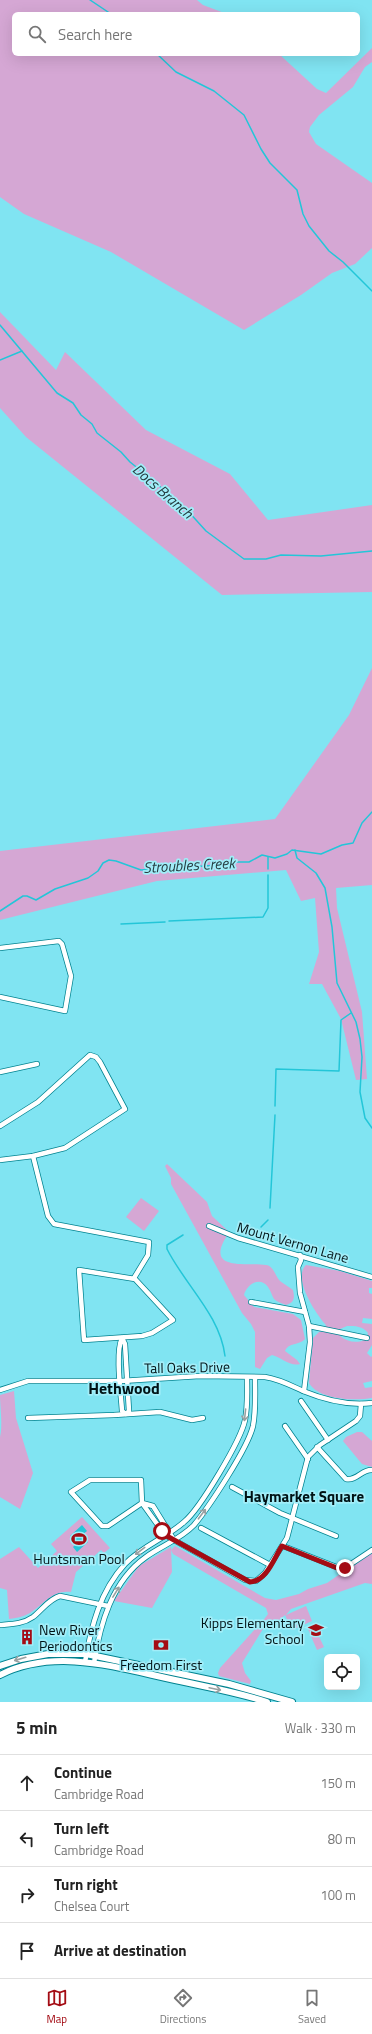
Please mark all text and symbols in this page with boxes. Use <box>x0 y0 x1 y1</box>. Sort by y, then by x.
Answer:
search box <box>12 12 360 56</box>
icon: search <box>26 23 48 45</box>
text: Search here <box>58 23 132 46</box>
water label: Docs Branch <box>128 458 199 524</box>
water label: Stroubles Creek <box>143 851 238 879</box>
street label: Mount Vernon Lane <box>235 1216 351 1268</box>
street label: Tall Oaks Drive <box>144 1356 230 1378</box>
district label: Hethwood <box>88 1376 160 1400</box>
one-way arrow <box>242 1408 249 1421</box>
district label: Haymarket Square <box>244 1485 365 1508</box>
one-way arrow <box>198 1508 206 1519</box>
route start <box>153 1522 171 1540</box>
sports icon: Huntsman Pool <box>70 1530 88 1548</box>
one-way arrow <box>135 1547 146 1555</box>
place label: Huntsman Pool <box>33 1548 125 1569</box>
route end <box>336 1559 354 1577</box>
one-way arrow <box>112 1587 121 1598</box>
place label: Kipps Elementary School <box>201 1612 304 1649</box>
place label: New River Periodontics <box>39 1619 113 1656</box>
school or university icon: Kipps Elementary School <box>307 1621 325 1639</box>
building icon: New River Periodontics <box>18 1628 36 1646</box>
bank icon: Freedom First <box>152 1636 170 1654</box>
place label: Freedom First <box>120 1654 202 1675</box>
map controls <box>324 1654 360 1690</box>
button: locate <box>324 1654 360 1690</box>
one-way arrow <box>14 1656 27 1664</box>
one-way arrow <box>209 1685 222 1693</box>
text: 5 min <box>16 1715 57 1741</box>
text: Walk · 330 m <box>285 1718 356 1738</box>
text: Continue <box>54 1761 112 1784</box>
icon: ahead <box>16 1772 38 1794</box>
text: 150 m <box>320 1773 356 1793</box>
text: Cambridge Road <box>54 1784 144 1804</box>
text: Turn left <box>54 1817 109 1840</box>
icon: left <box>16 1828 38 1850</box>
text: 80 m <box>328 1829 356 1849</box>
text: Cambridge Road <box>54 1840 144 1860</box>
text: Turn right <box>54 1873 118 1896</box>
icon: right <box>16 1884 38 1906</box>
text: 100 m <box>320 1885 356 1905</box>
text: Chelsea Court <box>54 1896 129 1916</box>
text: Arrive at destination <box>54 1939 187 1962</box>
icon: arrive <box>16 1940 38 1962</box>
tab: Map <box>46 1987 68 2027</box>
tab: Directions <box>160 1987 206 2027</box>
tab: Saved <box>298 1987 326 2027</box>

